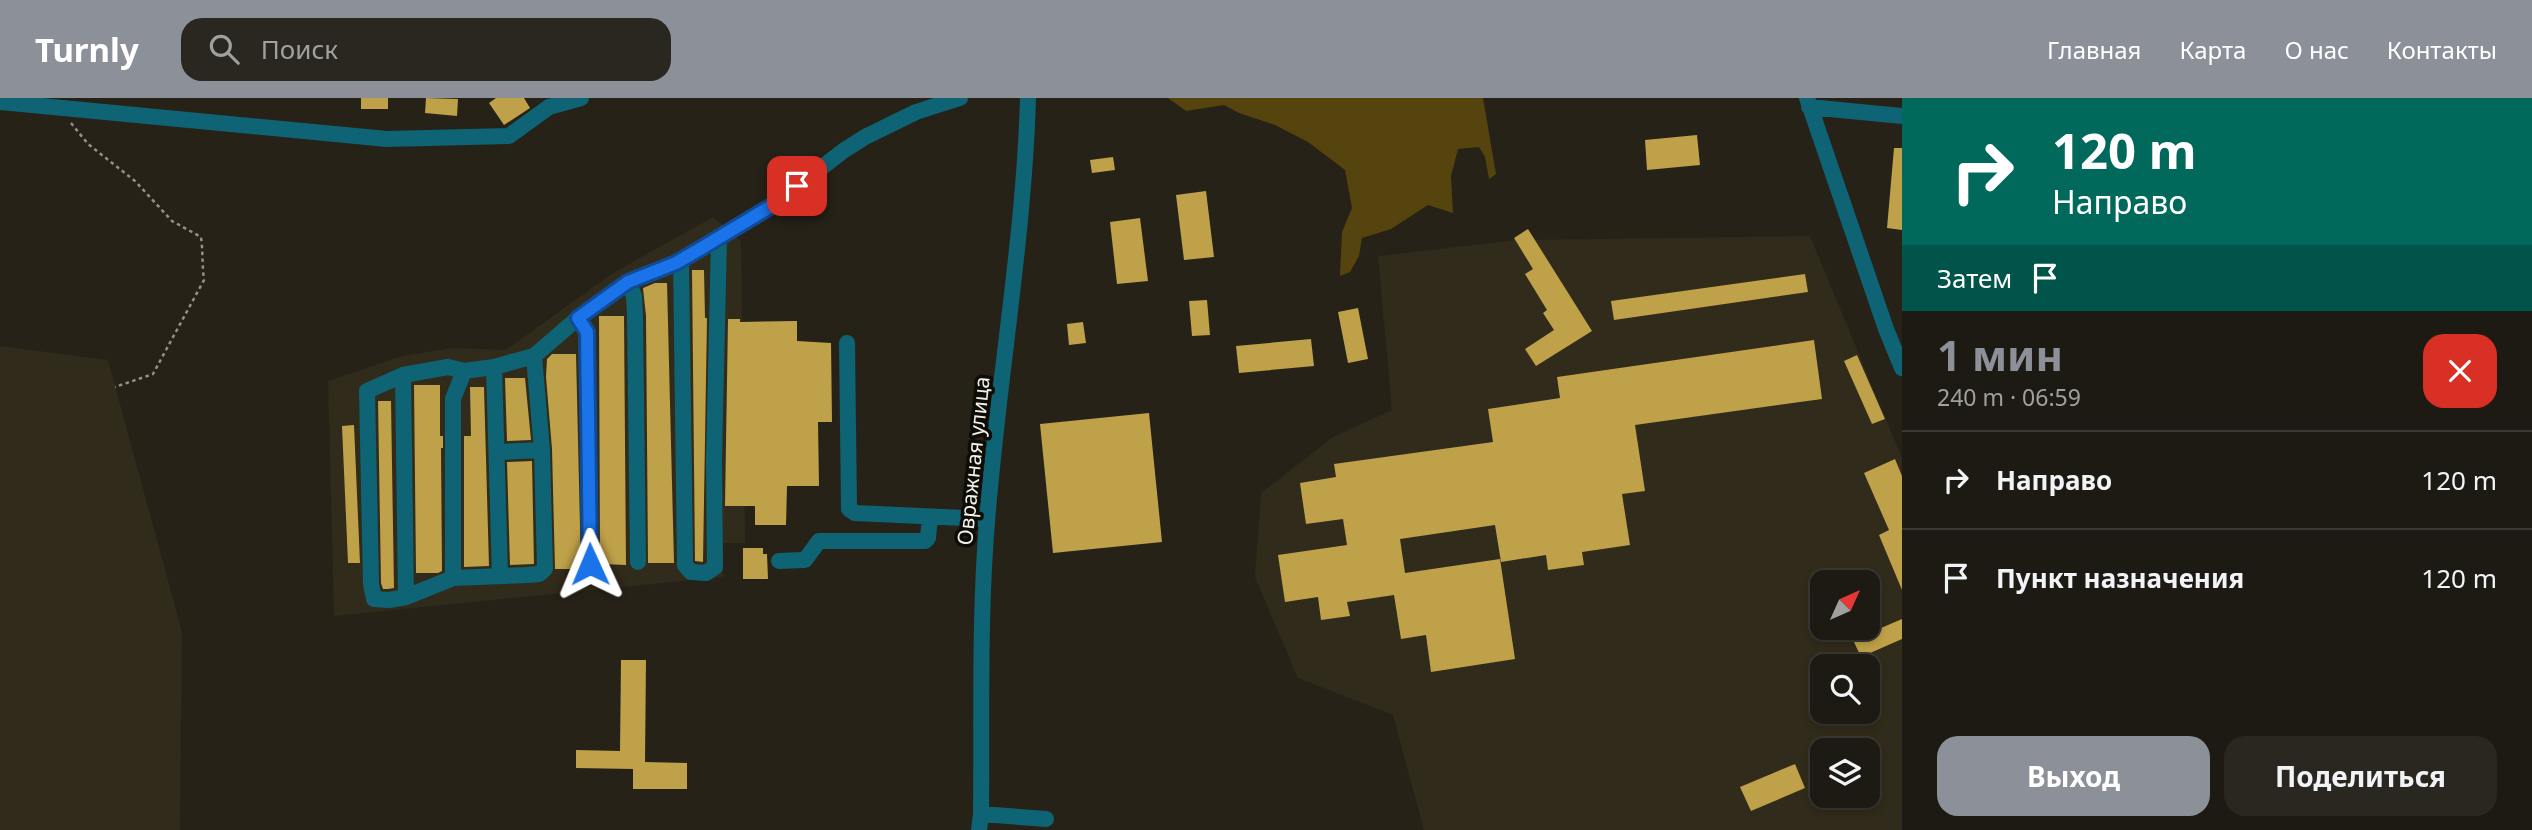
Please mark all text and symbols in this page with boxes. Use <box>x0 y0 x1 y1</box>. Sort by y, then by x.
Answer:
search box <box>181 18 671 81</box>
text: Turnly <box>35 27 139 72</box>
icon: search <box>205 30 243 68</box>
text: Поиск <box>261 31 338 67</box>
text: Главная <box>2047 33 2141 66</box>
text: Карта <box>2179 33 2246 66</box>
text: О нас <box>2284 33 2349 66</box>
text: Контакты <box>2387 33 2497 66</box>
text: 120 m <box>2052 117 2197 183</box>
icon: right <box>1937 126 2028 217</box>
pin <box>767 156 827 216</box>
icon: arrive <box>778 167 816 205</box>
text: Направо <box>2052 180 2187 223</box>
icon: arrive <box>2026 259 2064 297</box>
text: Затем <box>1937 260 2012 296</box>
text: 1 мин <box>1937 326 2063 383</box>
button: close <box>2423 334 2497 408</box>
street label: Овражная улица <box>950 375 996 547</box>
text: 240 m · 06:59 <box>1937 381 2081 413</box>
icon: right <box>1937 461 1975 499</box>
text: Направо <box>1996 462 2112 498</box>
text: 120 m <box>2421 462 2497 498</box>
position arrow <box>553 527 627 601</box>
icon: arrive <box>1937 559 1975 597</box>
text: Пункт назначения <box>1996 560 2244 596</box>
text: 120 m <box>2421 560 2497 596</box>
north arrow <box>1810 570 1880 640</box>
map controls <box>1810 570 1880 808</box>
button: search <box>1810 654 1880 724</box>
button: Выход <box>1937 736 2210 816</box>
button: Поделиться <box>2224 736 2497 816</box>
button: layers <box>1810 738 1880 808</box>

